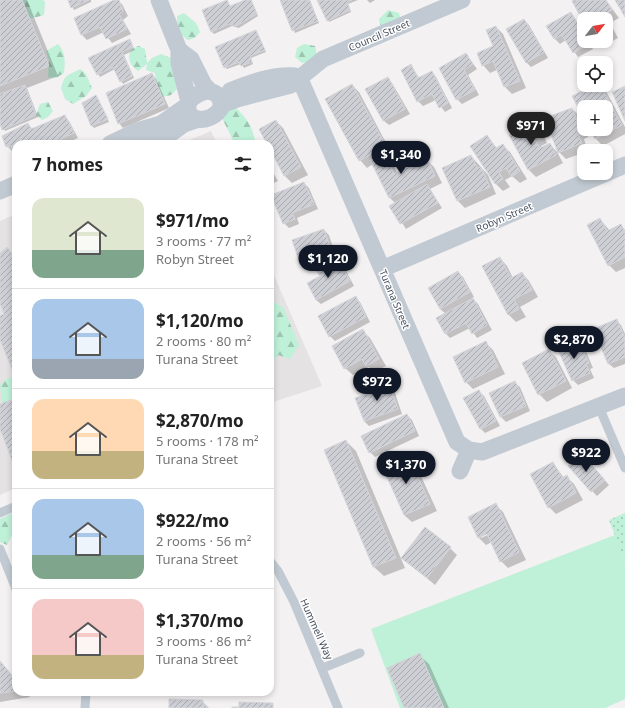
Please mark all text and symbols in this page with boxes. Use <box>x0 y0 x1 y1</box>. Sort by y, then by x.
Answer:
north arrow <box>577 12 613 48</box>
map controls <box>577 12 613 180</box>
street label: Council Street <box>346 16 412 54</box>
button: locate <box>577 56 613 92</box>
button: + <box>577 100 613 136</box>
pin: $971 <box>507 112 555 146</box>
text: $971 <box>516 116 546 134</box>
pin: $1,340 <box>368 141 434 175</box>
button: − <box>577 144 613 180</box>
text: $1,340 <box>381 145 421 163</box>
text: 7 homes <box>32 153 103 176</box>
icon: filters <box>232 153 254 175</box>
street label: Robyn Street <box>474 199 535 235</box>
text: $971/mo <box>156 209 229 232</box>
icon: home <box>64 214 112 262</box>
text: 3 rooms · 77 m² <box>156 232 251 250</box>
pin: $1,120 <box>295 245 361 279</box>
text: $1,120 <box>308 249 348 267</box>
text: Robyn Street <box>156 250 234 268</box>
street label: Turana Street <box>376 267 414 331</box>
text: $1,120/mo <box>156 309 244 332</box>
icon: home <box>64 315 112 363</box>
pin: $2,870 <box>541 326 607 360</box>
text: $2,870 <box>554 330 594 348</box>
text: 2 rooms · 80 m² <box>156 332 251 350</box>
text: Turana Street <box>156 350 238 368</box>
pin: $972 <box>353 368 401 402</box>
text: $972 <box>362 372 392 390</box>
text: $2,870/mo <box>156 409 244 432</box>
icon: home <box>64 415 112 463</box>
text: 5 rooms · 178 m² <box>156 432 259 450</box>
pin: $922 <box>562 439 610 473</box>
text: $922 <box>571 443 601 461</box>
text: Turana Street <box>156 450 238 468</box>
pin: $1,370 <box>373 451 439 485</box>
text: $1,370 <box>386 455 426 473</box>
text: $922/mo <box>156 509 229 532</box>
icon: home <box>64 515 112 563</box>
text: 2 rooms · 56 m² <box>156 532 251 550</box>
text: Turana Street <box>156 550 238 568</box>
street label: Hummell Way <box>297 596 337 663</box>
text: $1,370/mo <box>156 609 244 632</box>
icon: home <box>64 615 112 663</box>
text: 3 rooms · 86 m² <box>156 632 251 650</box>
text: Turana Street <box>156 650 238 668</box>

